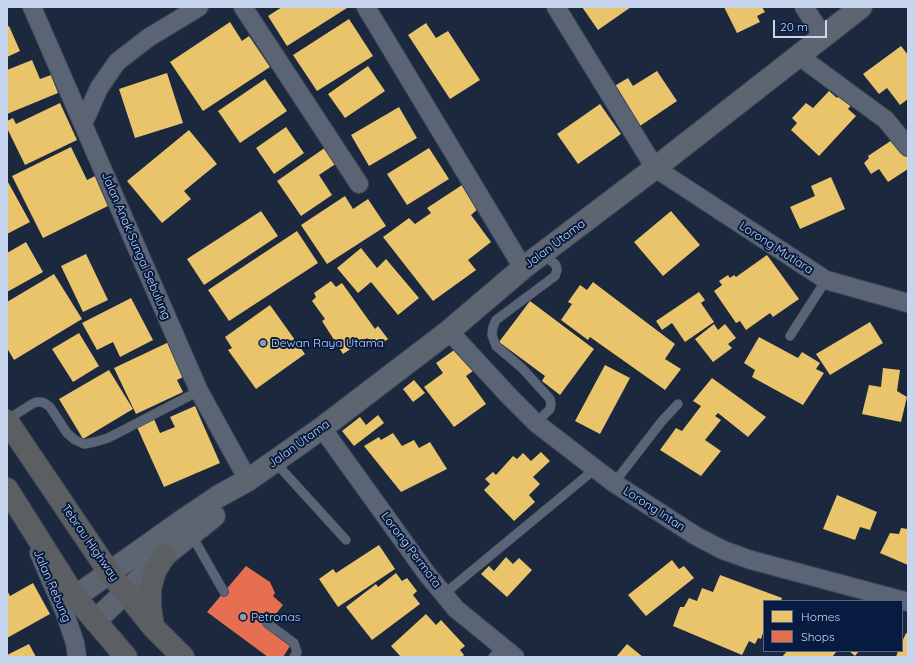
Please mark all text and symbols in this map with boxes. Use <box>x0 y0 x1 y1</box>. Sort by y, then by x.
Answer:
scale bar <box>775 12 829 38</box>
text: 20 m <box>780 19 808 34</box>
street label: Jalan Anak Sungai Sebulung <box>98 170 174 322</box>
street label: Jalan Utama <box>522 216 588 272</box>
street label: Lorong Mutiara <box>736 219 816 277</box>
place label: Dewan Raya Utama <box>271 336 384 350</box>
marker: Dewan Raya Utama <box>258 338 268 348</box>
street label: Jalan Utama <box>265 417 333 471</box>
street label: Lorong Intan <box>620 484 688 534</box>
street label: Tebrau Highway <box>58 502 122 584</box>
street label: Lorong Permata <box>378 509 444 591</box>
street label: Jalan Rebung <box>30 547 74 625</box>
legend <box>763 600 903 652</box>
text: Homes <box>801 609 840 624</box>
place label: Petronas <box>251 610 300 624</box>
marker: Petronas <box>238 612 248 622</box>
text: Shops <box>801 629 835 644</box>

